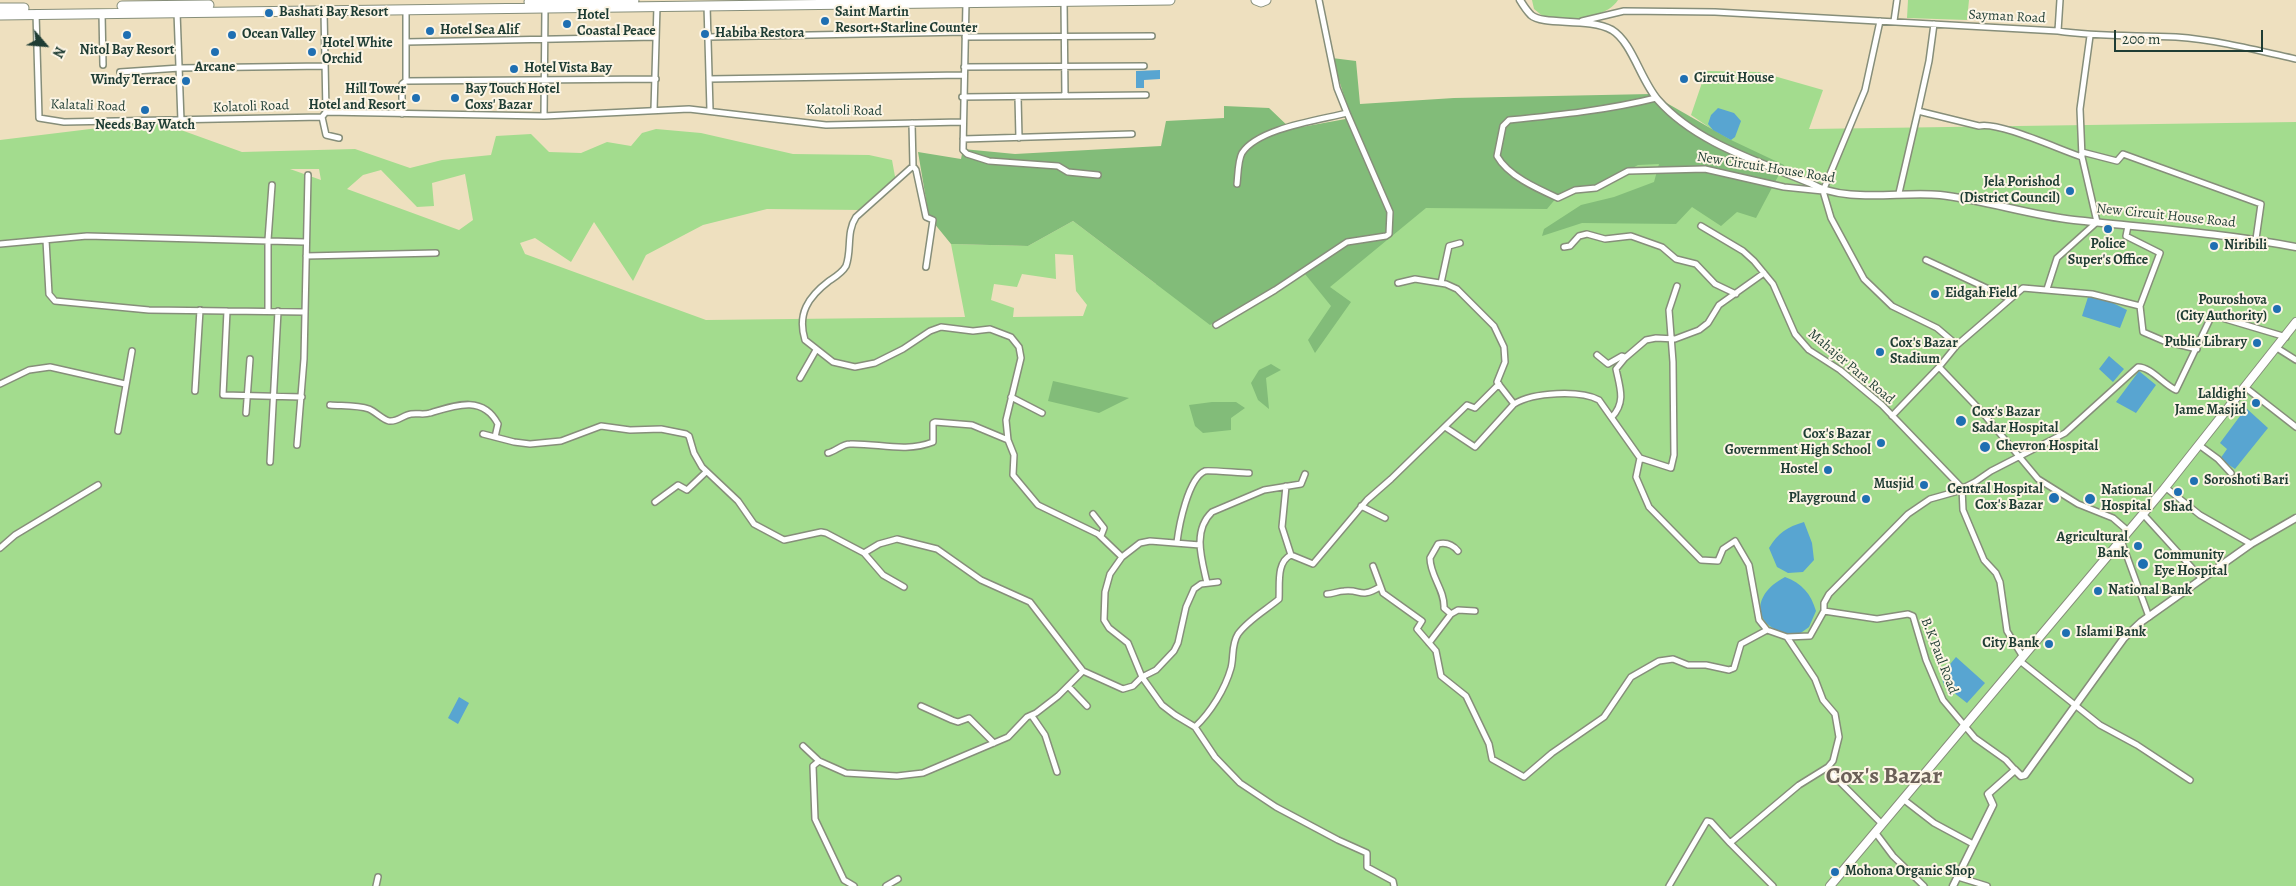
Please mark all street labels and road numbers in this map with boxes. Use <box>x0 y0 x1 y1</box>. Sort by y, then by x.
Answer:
street label: Sayman Road <box>1968 7 2046 27</box>
street label: Kalatali Road <box>50 96 126 116</box>
street label: Kolatoli Road <box>213 97 289 117</box>
street label: Kolatoli Road <box>806 102 882 120</box>
street label: New Circuit House Road <box>1696 149 1836 187</box>
street label: New Circuit House Road <box>2096 200 2236 232</box>
street label: Mahajer Para Road <box>1804 326 1898 408</box>
street label: B.K Paul Road <box>1917 615 1961 697</box>

